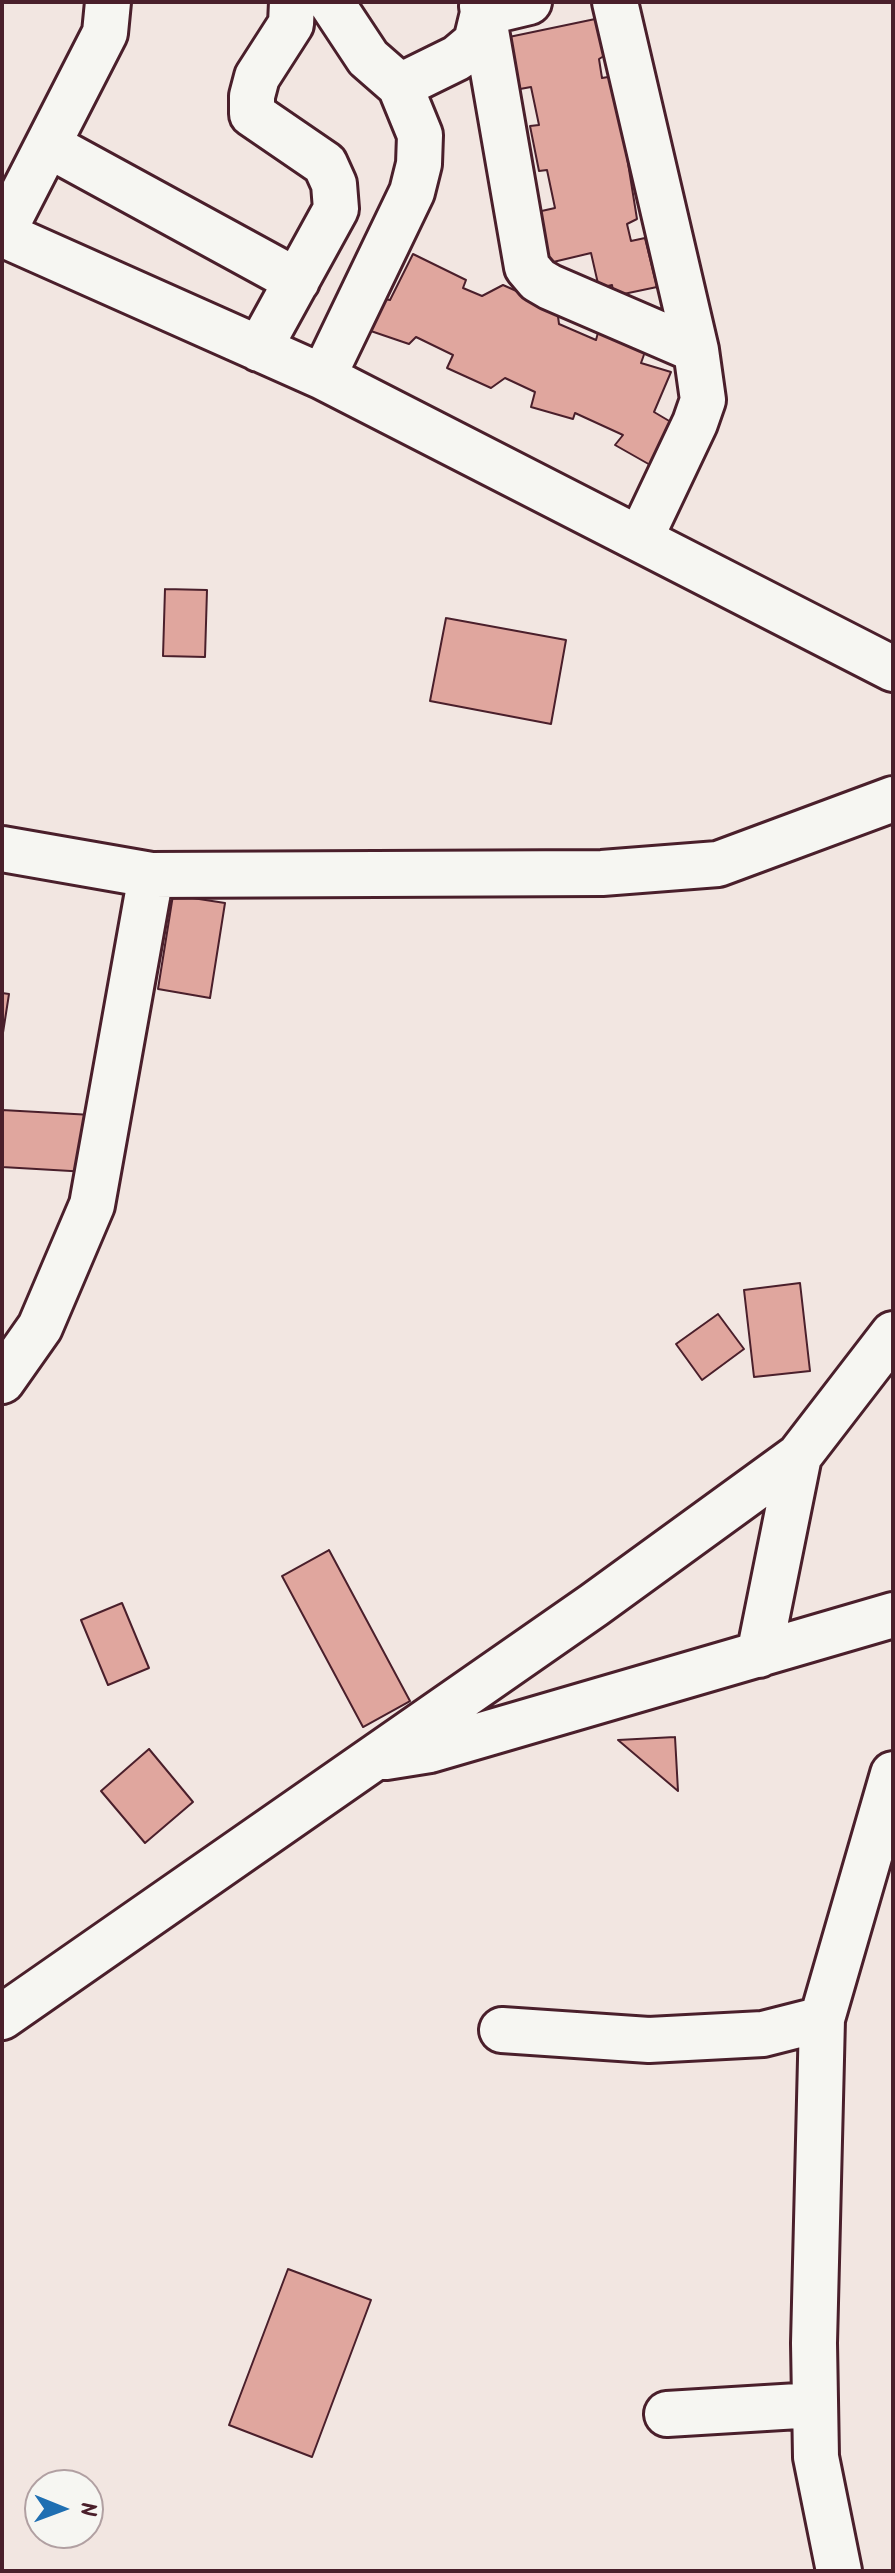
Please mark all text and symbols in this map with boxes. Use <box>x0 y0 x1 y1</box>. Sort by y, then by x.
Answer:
north arrow <box>24 2469 104 2549</box>
text: N <box>69 2502 104 2517</box>

